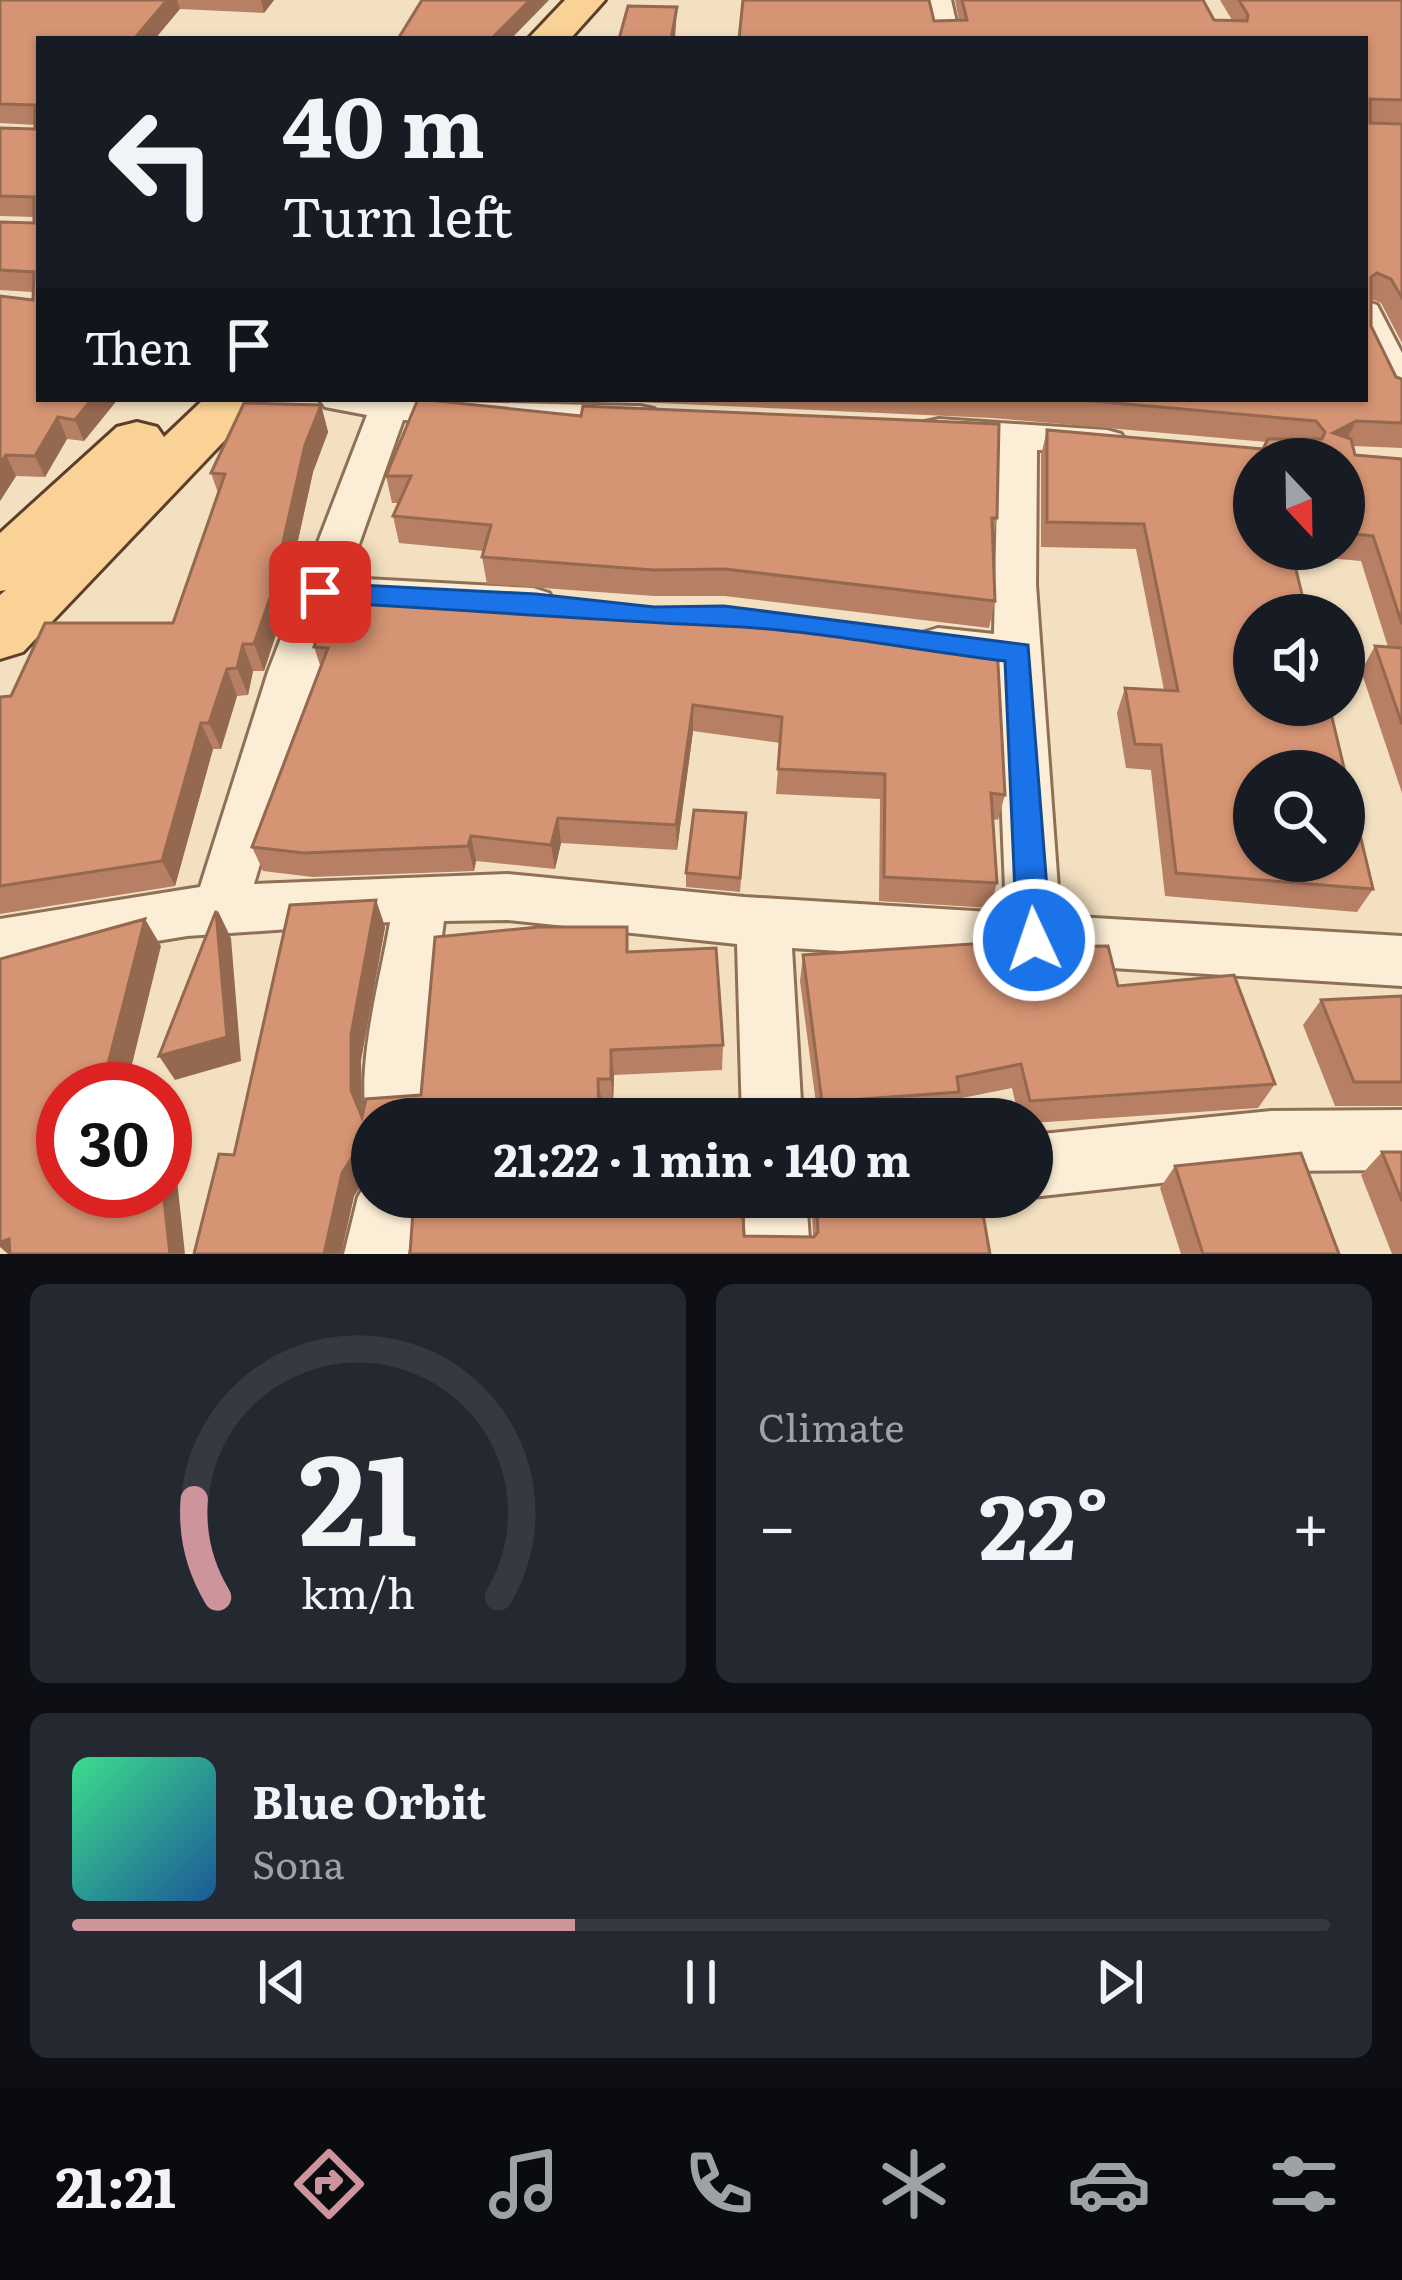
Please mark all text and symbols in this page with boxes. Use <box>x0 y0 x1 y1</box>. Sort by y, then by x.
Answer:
text: 40 m <box>282 59 485 184</box>
icon: left <box>84 84 240 240</box>
text: Turn left <box>282 173 513 254</box>
text: Then <box>84 312 192 379</box>
icon: arrive <box>216 312 282 378</box>
north arrow <box>1233 438 1365 570</box>
map controls <box>1233 438 1365 882</box>
pin <box>269 541 371 643</box>
icon: arrive <box>287 559 353 625</box>
button: sound <box>1233 594 1365 726</box>
button: search <box>1233 750 1365 882</box>
position arrow <box>971 877 1097 1003</box>
speed limit sign: 30 <box>36 1062 192 1218</box>
text: 21:22 · 1 min · 140 m <box>493 1124 911 1191</box>
text: Climate <box>758 1396 904 1454</box>
text: 21 <box>299 1399 417 1584</box>
text: 22° <box>979 1454 1109 1588</box>
text: − <box>758 1473 796 1571</box>
text: + <box>1292 1473 1330 1571</box>
text: km/h <box>301 1558 415 1621</box>
text: Blue Orbit <box>252 1766 486 1833</box>
text: Sona <box>252 1833 345 1891</box>
icon: previous <box>249 1949 315 2015</box>
icon: pause <box>668 1949 734 2015</box>
icon: next <box>1087 1949 1153 2015</box>
icon: directions <box>287 2142 371 2226</box>
icon: music <box>482 2142 566 2226</box>
icon: phone <box>677 2142 761 2226</box>
icon: climate <box>872 2142 956 2226</box>
icon: car <box>1067 2142 1151 2226</box>
icon: filters <box>1262 2142 1346 2226</box>
text: 21:21 <box>56 2144 176 2225</box>

